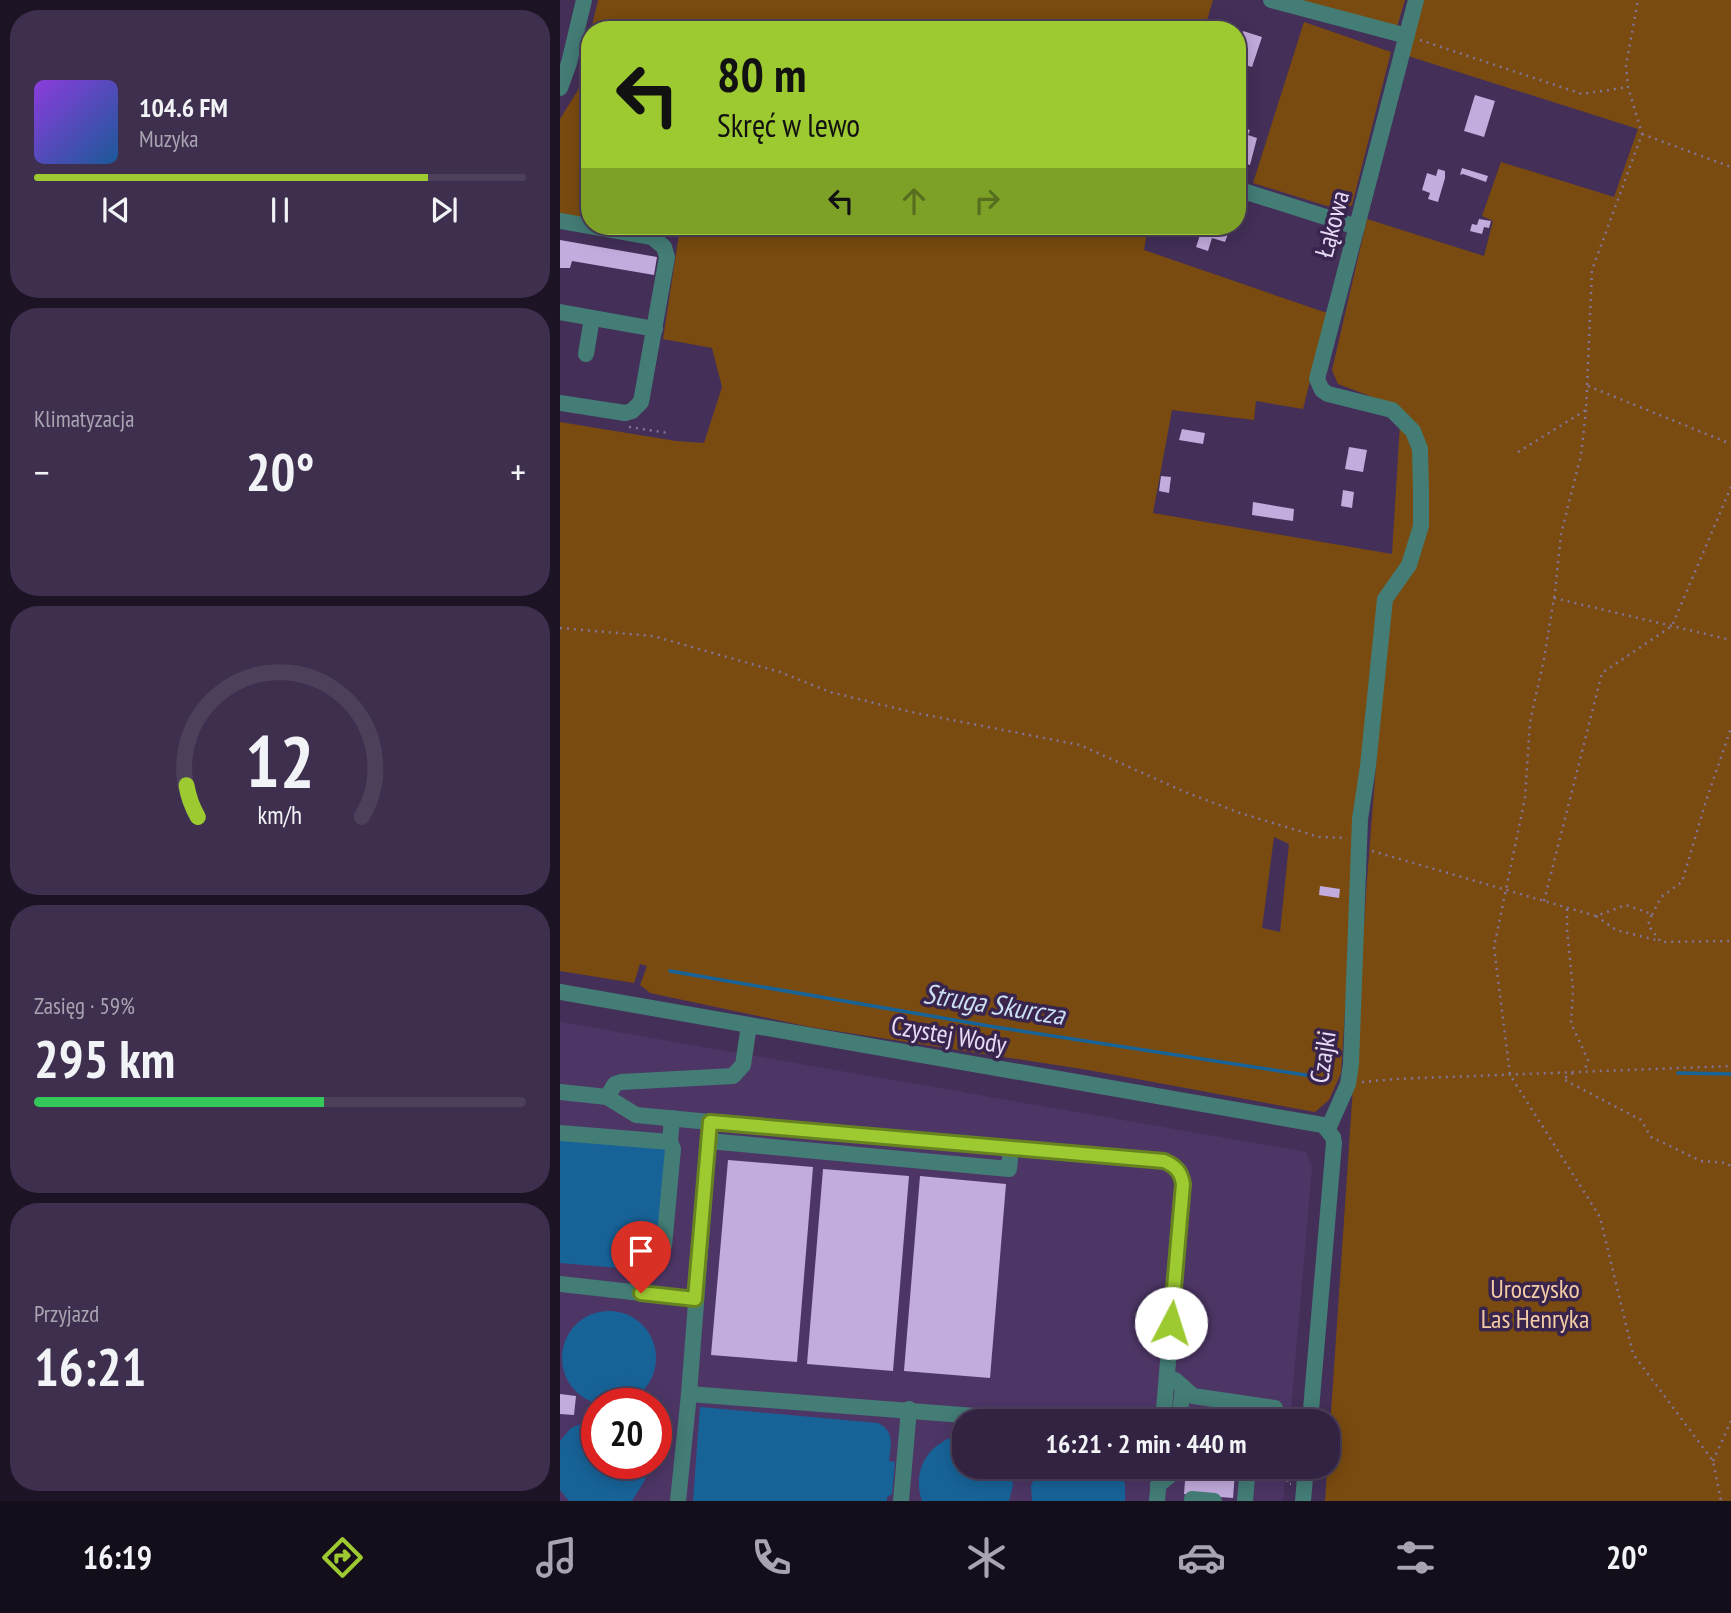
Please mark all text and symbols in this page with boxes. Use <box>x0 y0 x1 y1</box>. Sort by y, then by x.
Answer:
text: 80 m <box>717 42 806 106</box>
icon: left <box>602 49 693 140</box>
text: 104.6 FM <box>139 91 228 124</box>
text: Skręć w lewo <box>717 104 860 146</box>
text: Muzyka <box>139 124 199 153</box>
icon: left <box>822 182 860 220</box>
icon: ahead <box>895 182 933 220</box>
icon: right <box>968 182 1006 220</box>
street label: Łąkowa <box>1307 187 1356 261</box>
icon: previous <box>97 191 135 229</box>
icon: pause <box>261 191 299 229</box>
icon: next <box>425 191 463 229</box>
text: Klimatyzacja <box>34 404 134 433</box>
text: 20° <box>246 438 314 505</box>
text: − <box>34 447 50 496</box>
text: + <box>510 447 526 496</box>
text: 12 <box>245 713 315 807</box>
text: km/h <box>258 798 302 830</box>
water label: Struga Skurcza <box>921 974 1069 1033</box>
text: Zasięg · 59% <box>34 991 135 1020</box>
street label: Czystej Wody <box>889 1008 1009 1061</box>
text: 295 km <box>34 1025 175 1092</box>
street label: Czajki <box>1302 1028 1343 1085</box>
pin <box>611 1221 671 1293</box>
icon: arrive <box>622 1232 660 1270</box>
park label: Uroczysko Las Henryka <box>1481 1272 1589 1335</box>
position arrow <box>1134 1286 1208 1360</box>
text: Przyjazd <box>34 1299 99 1328</box>
text: 16:21 <box>34 1333 146 1400</box>
speed limit sign: 20 <box>581 1388 672 1479</box>
text: 16:21 · 2 min · 440 m <box>1046 1427 1246 1460</box>
icon: directions <box>318 1533 367 1582</box>
icon: music <box>532 1533 581 1582</box>
icon: phone <box>747 1533 796 1582</box>
icon: climate <box>962 1533 1011 1582</box>
icon: car <box>1177 1533 1226 1582</box>
icon: filters <box>1391 1533 1440 1582</box>
text: 16:19 <box>83 1536 152 1578</box>
text: 20° <box>1606 1536 1648 1578</box>

